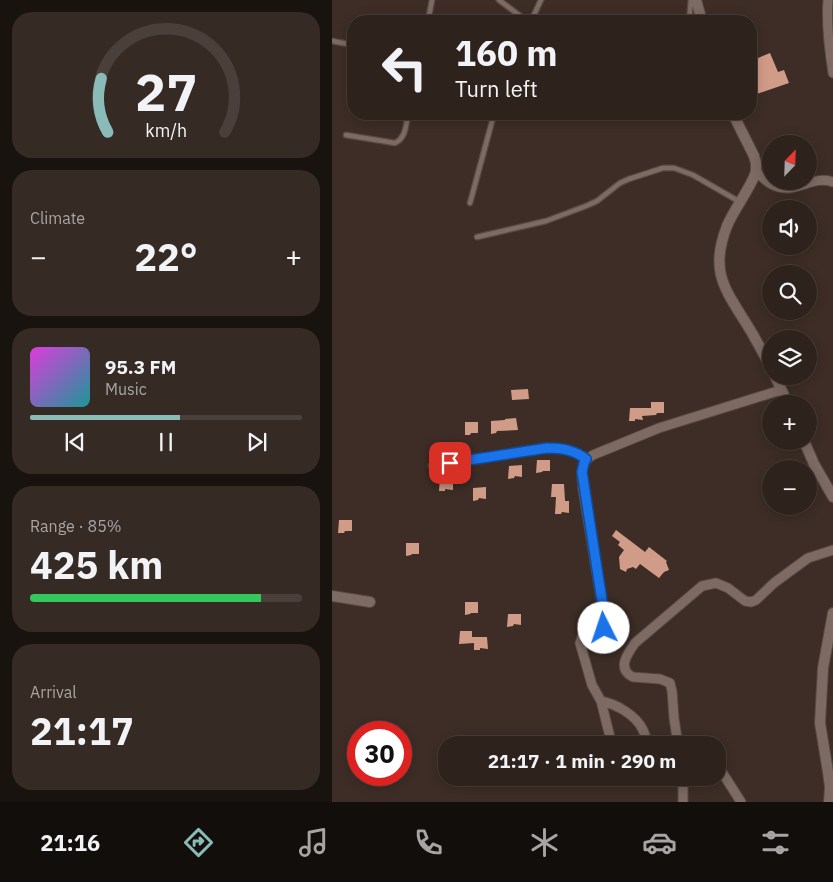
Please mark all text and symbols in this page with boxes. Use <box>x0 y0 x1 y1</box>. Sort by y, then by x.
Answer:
text: 160 m <box>455 30 558 76</box>
icon: left <box>372 35 437 100</box>
text: 27 <box>135 58 197 125</box>
text: Turn left <box>455 74 538 103</box>
text: km/h <box>145 119 187 142</box>
north arrow <box>762 135 817 190</box>
map controls <box>762 135 817 515</box>
button: sound <box>762 200 817 255</box>
text: Climate <box>30 208 85 228</box>
text: 22° <box>134 232 198 281</box>
text: − <box>30 238 47 275</box>
text: + <box>285 238 302 275</box>
button: search <box>762 265 817 320</box>
button: layers <box>762 330 817 385</box>
text: 95.3 FM <box>105 355 176 379</box>
text: Music <box>105 379 147 399</box>
button: + <box>762 395 817 450</box>
icon: previous <box>61 428 89 456</box>
icon: pause <box>152 428 180 456</box>
icon: next <box>243 428 271 456</box>
pin <box>429 442 471 484</box>
icon: arrive <box>436 449 464 477</box>
button: − <box>762 460 817 515</box>
text: Range · 85% <box>30 516 122 536</box>
text: 425 km <box>30 540 163 589</box>
position arrow <box>577 601 629 653</box>
text: Arrival <box>30 682 77 702</box>
text: 21:17 <box>30 706 134 755</box>
speed limit sign: 30 <box>347 721 412 786</box>
text: 21:17 · 1 min · 290 m <box>488 749 676 773</box>
icon: directions <box>181 825 216 860</box>
icon: music <box>296 825 331 860</box>
icon: phone <box>411 825 446 860</box>
icon: climate <box>527 825 562 860</box>
icon: car <box>642 825 677 860</box>
icon: filters <box>758 825 793 860</box>
text: 21:16 <box>40 828 100 857</box>

